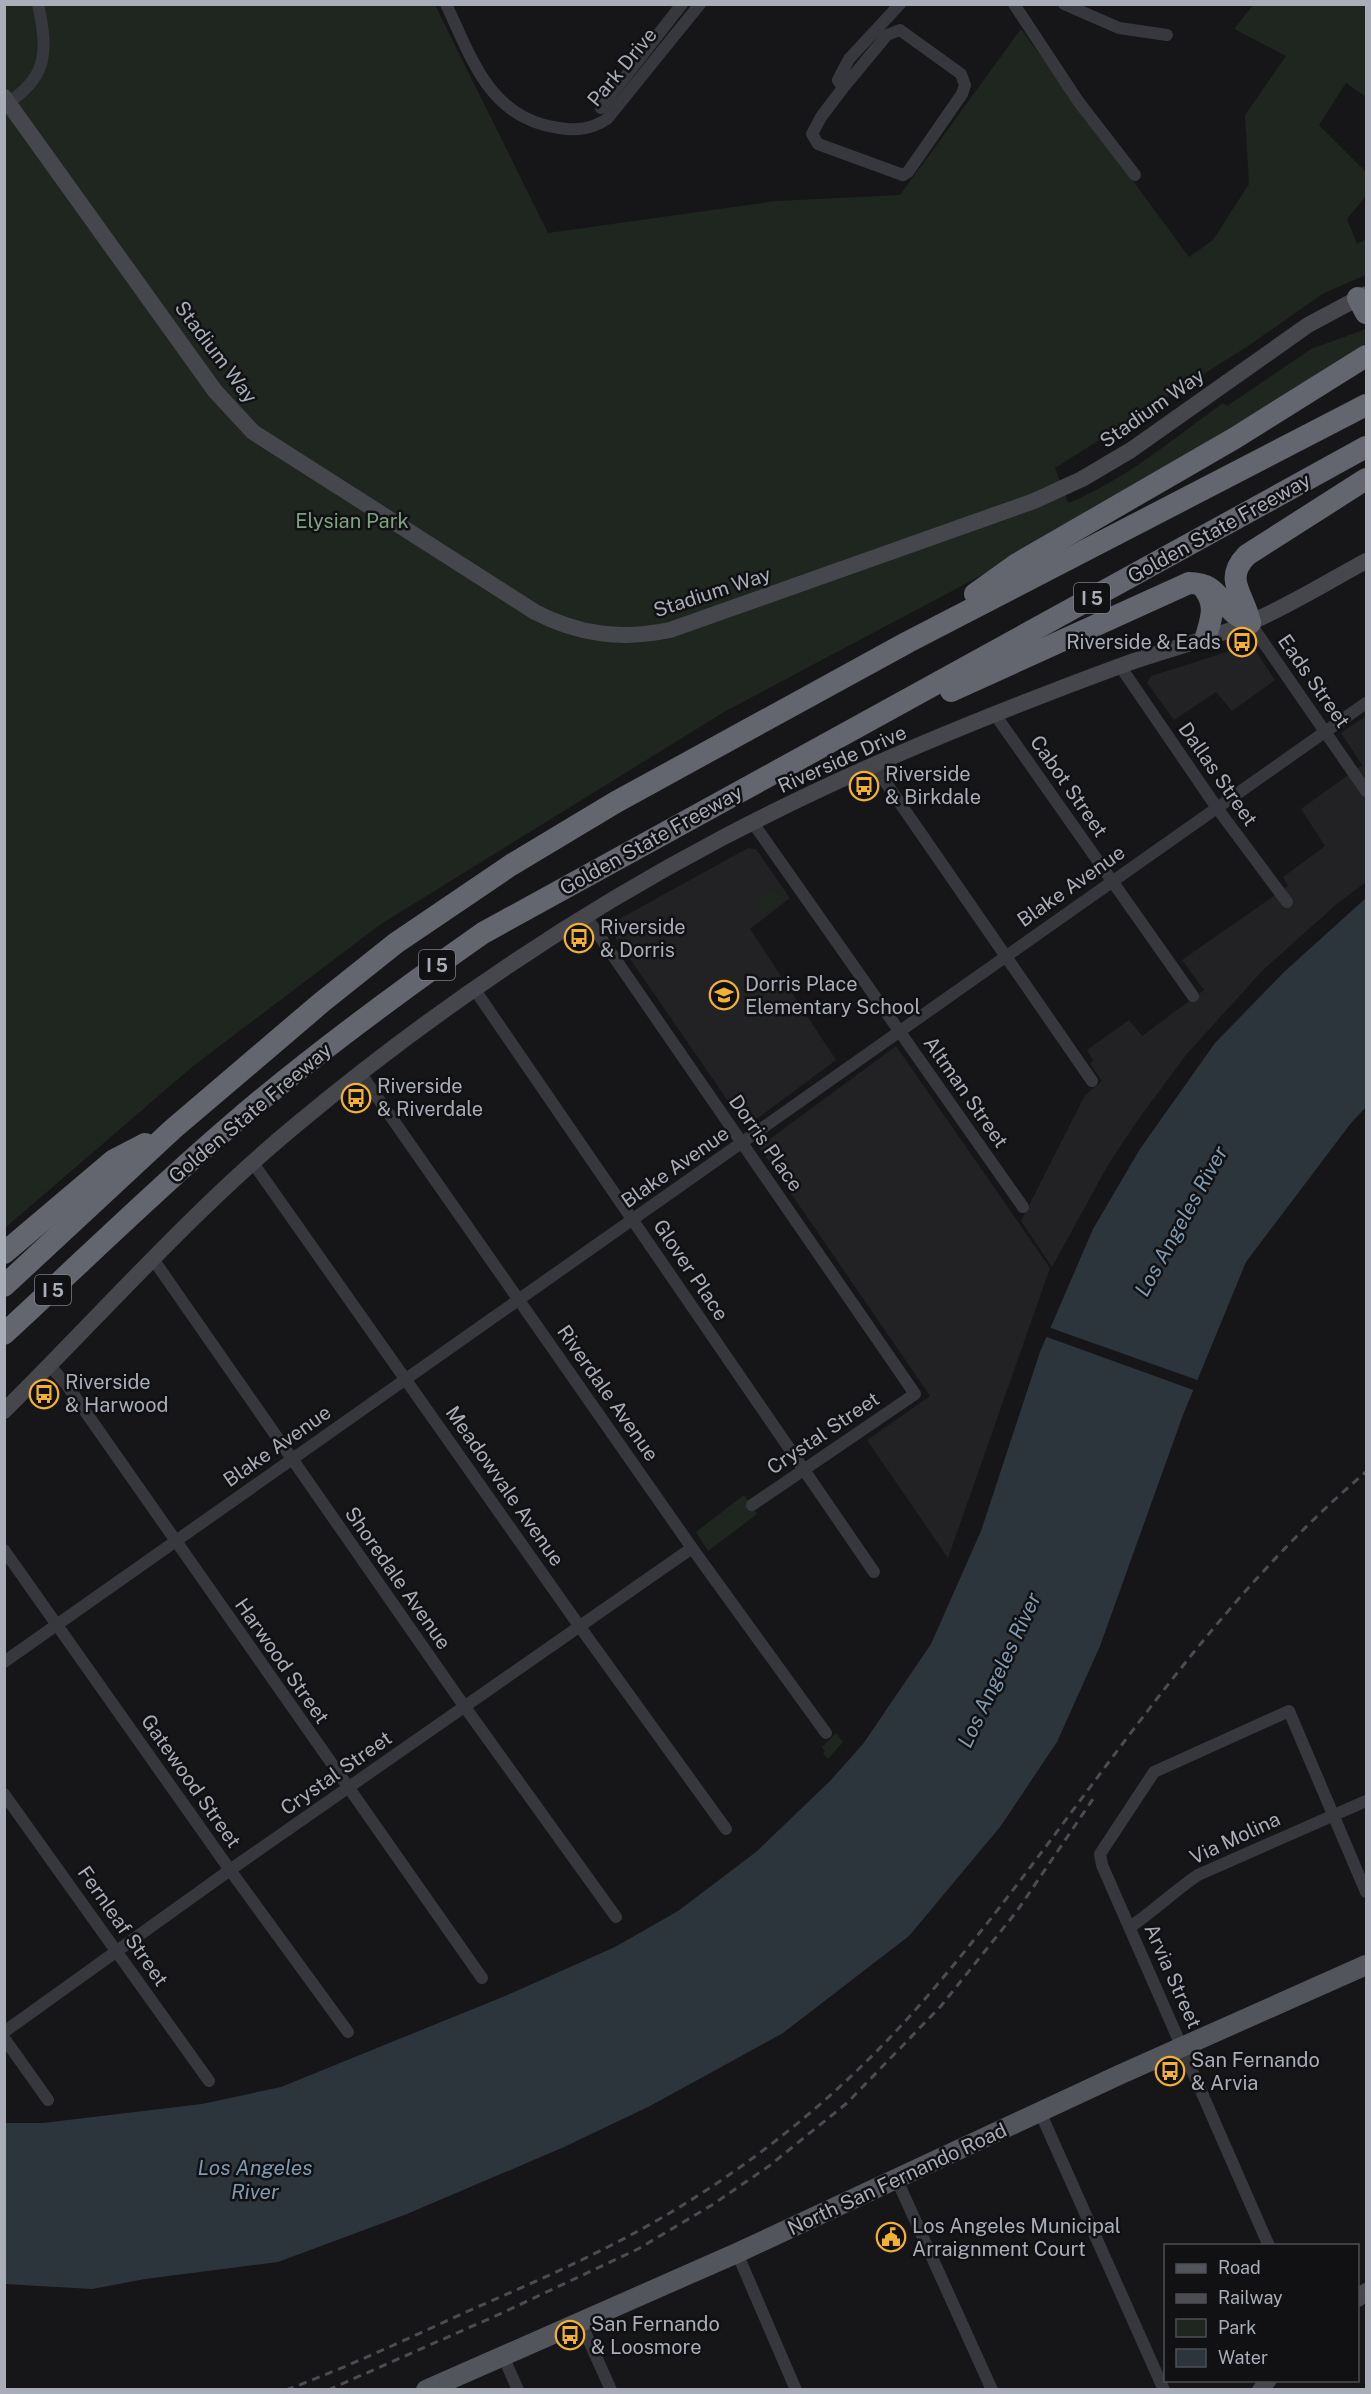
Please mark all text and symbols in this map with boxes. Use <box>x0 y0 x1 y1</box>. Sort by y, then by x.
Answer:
street label: Park Drive <box>582 23 662 111</box>
street label: Stadium Way <box>170 296 262 408</box>
street label: Stadium Way <box>1095 363 1209 453</box>
street label: Golden State Freeway <box>1124 468 1315 588</box>
park label: Elysian Park <box>295 509 409 533</box>
street label: Stadium Way <box>650 562 774 622</box>
road number: I 5 <box>1074 583 1110 613</box>
bus stop icon: Riverside & Eads <box>1226 626 1258 658</box>
place label: Riverside & Eads <box>1066 630 1221 654</box>
street label: Eads Street <box>1273 630 1355 732</box>
street label: Dallas Street <box>1173 718 1263 830</box>
street label: Riverside Drive <box>774 720 910 798</box>
street label: Cabot Street <box>1025 731 1113 841</box>
place label: Riverside & Birkdale <box>885 762 981 809</box>
bus stop icon: Riverside & Birkdale <box>848 770 880 802</box>
street label: Golden State Freeway <box>556 780 747 900</box>
street label: Blake Avenue <box>1013 840 1129 932</box>
place label: Riverside & Dorris <box>600 915 686 962</box>
bus stop icon: Riverside & Dorris <box>563 922 595 954</box>
road number: I 5 <box>419 950 455 980</box>
place label: Dorris Place Elementary School <box>745 972 920 1019</box>
school or university icon: Dorris Place Elementary School <box>708 979 740 1011</box>
street label: Altman Street <box>919 1032 1013 1152</box>
street label: Golden State Freeway <box>164 1038 336 1188</box>
place label: Riverside & Riverdale <box>377 1074 483 1121</box>
bus stop icon: Riverside & Riverdale <box>340 1082 372 1114</box>
street label: Dorris Place <box>724 1090 808 1196</box>
street label: Blake Avenue <box>617 1121 733 1213</box>
water label: Los Angeles River <box>1129 1141 1233 1300</box>
street label: Glover Place <box>648 1215 734 1325</box>
road number: I 5 <box>35 1275 71 1305</box>
street label: Riverdale Avenue <box>552 1320 664 1466</box>
place label: Riverside & Harwood <box>65 1370 168 1417</box>
bus stop icon: Riverside & Harwood <box>28 1378 60 1410</box>
street label: Crystal Street <box>762 1387 884 1479</box>
street label: Blake Avenue <box>219 1400 335 1492</box>
street label: Meadowvale Avenue <box>441 1401 569 1571</box>
street label: Shoredale Avenue <box>340 1502 456 1654</box>
water label: Los Angeles River <box>952 1588 1046 1751</box>
street label: Harwood Street <box>230 1594 334 1728</box>
street label: Gatewood Street <box>136 1710 246 1852</box>
street label: Crystal Street <box>276 1726 396 1820</box>
street label: Via Molina <box>1186 1807 1284 1869</box>
street label: Fernleaf Street <box>73 1861 173 1991</box>
street label: Arvia Street <box>1139 1920 1207 2032</box>
place label: San Fernando & Arvia <box>1191 2048 1320 2095</box>
bus stop icon: San Fernando & Arvia <box>1154 2055 1186 2087</box>
street label: North San Fernando Road <box>784 2118 1010 2240</box>
water label: Los Angeles River <box>198 2155 312 2204</box>
place label: Los Angeles Municipal Arraignment Court <box>912 2214 1121 2261</box>
public building icon: Los Angeles Municipal Arraignment Court <box>875 2221 907 2253</box>
legend <box>1164 2244 1359 2382</box>
text: Road <box>1218 2257 1261 2278</box>
text: Railway <box>1218 2287 1283 2308</box>
place label: San Fernando & Loosmore <box>591 2312 720 2359</box>
text: Park <box>1218 2317 1256 2338</box>
bus stop icon: San Fernando & Loosmore <box>554 2319 586 2351</box>
text: Water <box>1218 2347 1268 2368</box>

